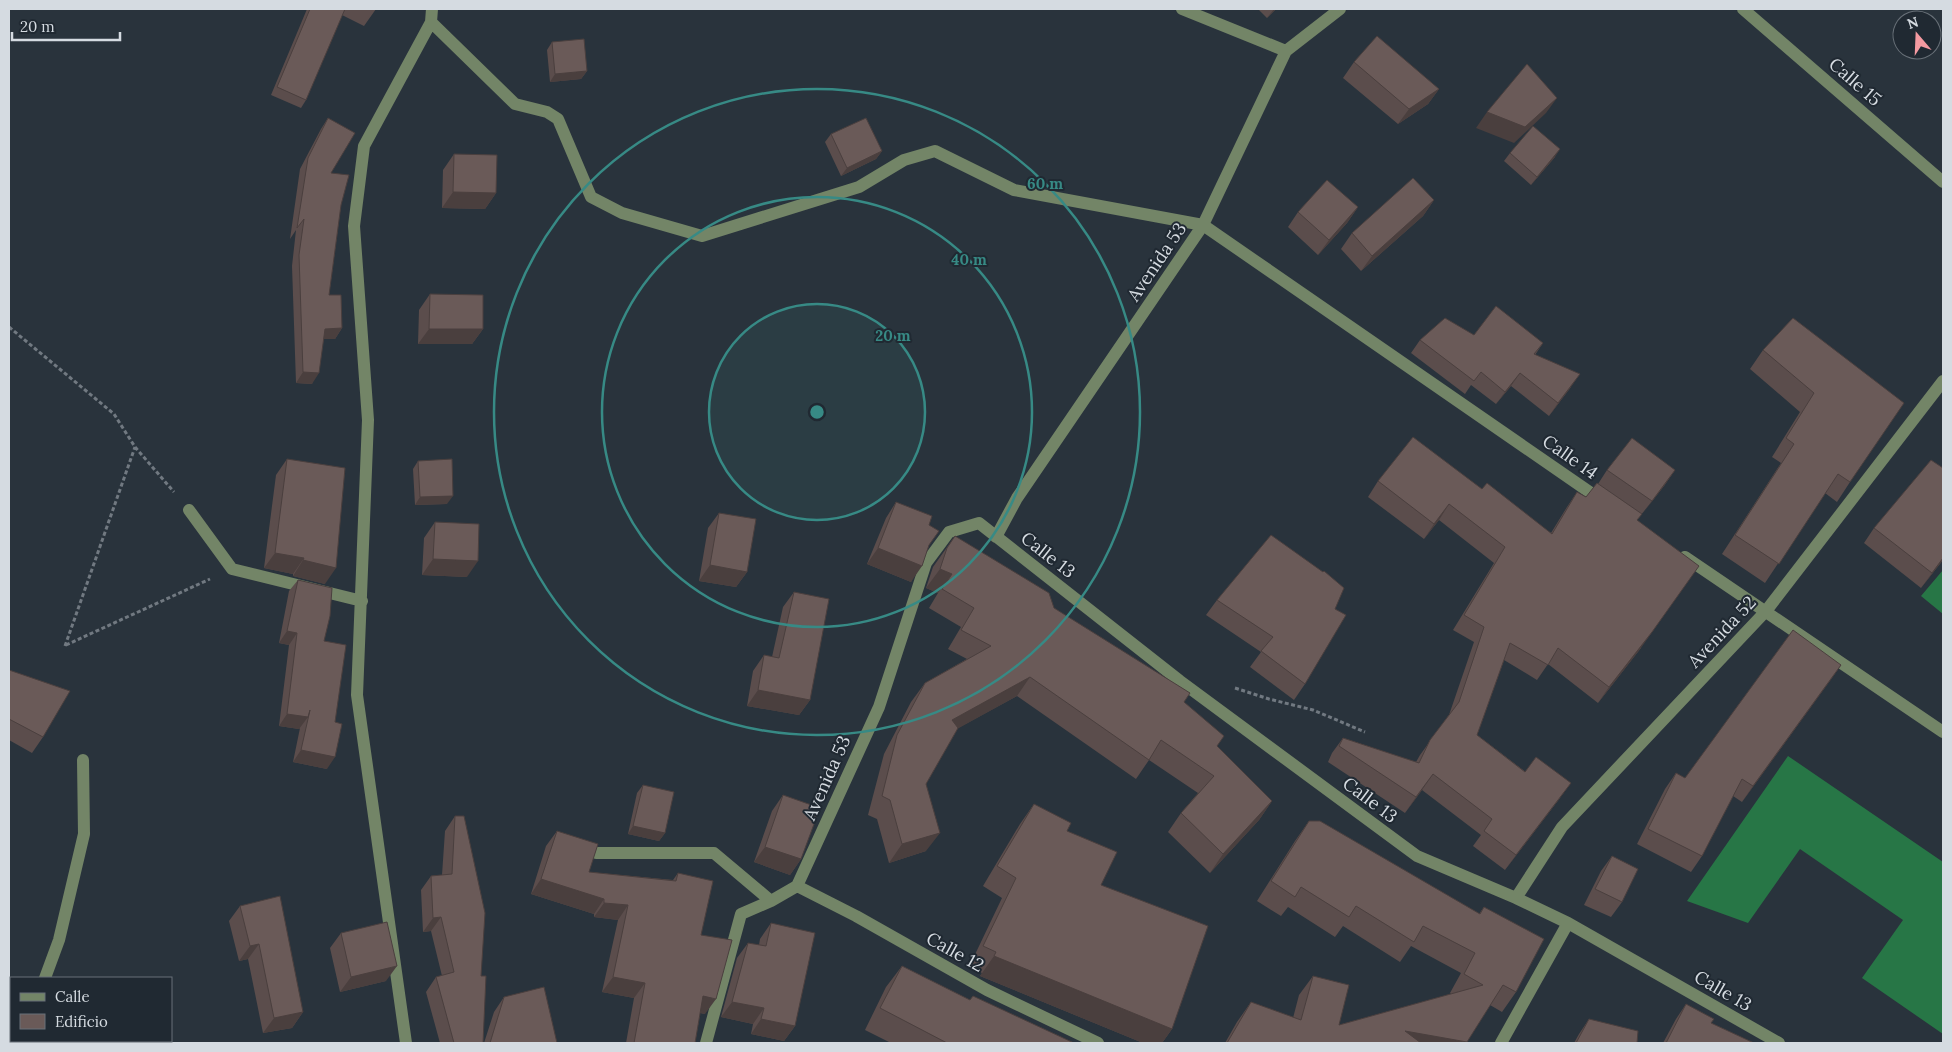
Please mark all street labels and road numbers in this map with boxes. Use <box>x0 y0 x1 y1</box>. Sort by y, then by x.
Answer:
street label: Calle 15 <box>1824 52 1886 111</box>
street label: Avenida 53 <box>1121 218 1191 306</box>
street label: Calle 14 <box>1538 429 1603 484</box>
street label: Calle 13 <box>1017 526 1080 583</box>
street label: Avenida 52 <box>1682 591 1761 673</box>
street label: Avenida 53 <box>797 732 855 825</box>
street label: Calle 13 <box>1338 772 1402 828</box>
street label: Calle 12 <box>922 926 988 977</box>
street label: Calle 13 <box>1690 965 1756 1016</box>

